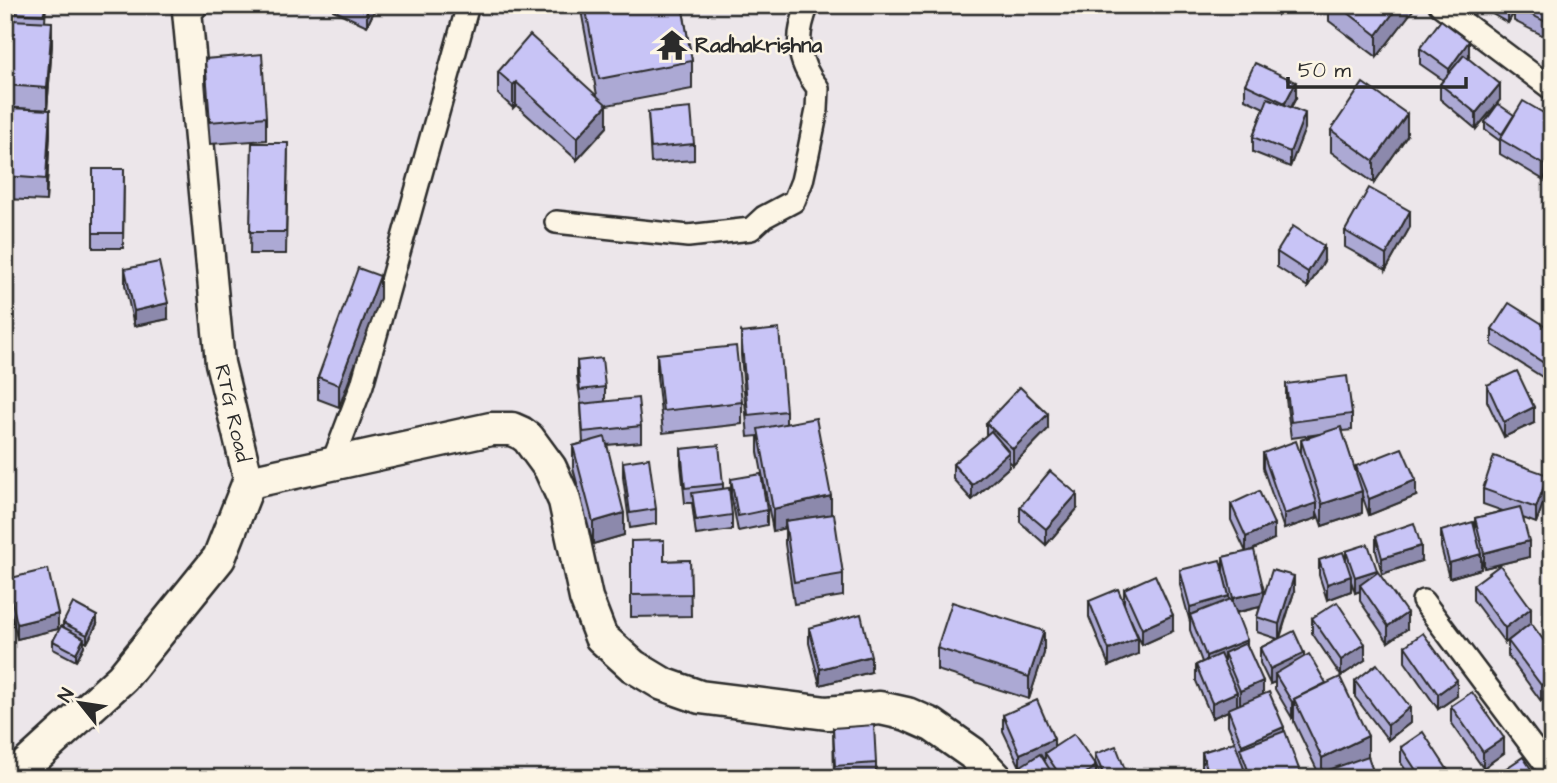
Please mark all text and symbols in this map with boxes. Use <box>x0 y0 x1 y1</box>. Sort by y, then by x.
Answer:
temple icon: Radhakrishna <box>655 28 689 62</box>
place label: Radhakrishna <box>695 31 823 60</box>
scale bar <box>1288 46 1466 90</box>
text: 50 m <box>1298 56 1352 85</box>
street label: RTG Road <box>207 361 258 465</box>
north arrow <box>46 668 116 738</box>
text: N <box>52 683 81 707</box>

